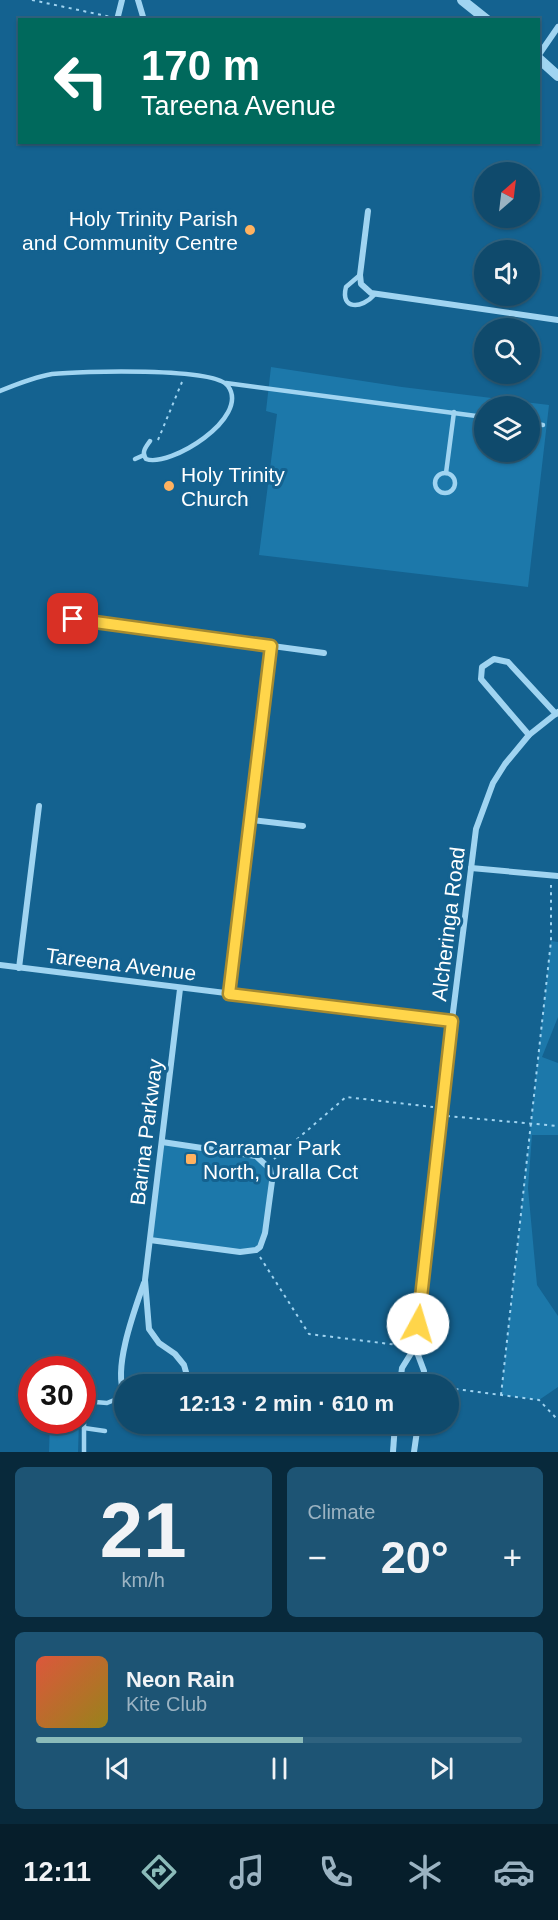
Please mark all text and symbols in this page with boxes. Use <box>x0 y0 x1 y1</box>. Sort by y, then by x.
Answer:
icon: left <box>42 42 120 120</box>
text: 170 m <box>141 42 260 89</box>
text: Tareena Avenue <box>141 91 336 121</box>
north arrow <box>474 162 540 228</box>
map controls <box>474 162 540 462</box>
place label: Holy Trinity Parish and Community Centre <box>22 207 238 254</box>
marker: Holy Trinity Parish and Community Centre <box>243 223 257 237</box>
button: sound <box>474 240 540 306</box>
button: search <box>474 318 540 384</box>
button: layers <box>474 396 540 462</box>
place label: Holy Trinity Church <box>181 463 285 510</box>
marker: Holy Trinity Church <box>162 479 176 493</box>
pin <box>47 593 98 644</box>
icon: arrive <box>56 602 89 635</box>
street label: Alcheringa Road <box>427 846 469 1002</box>
street label: Tareena Avenue <box>44 943 198 985</box>
street label: Barina Parkway <box>126 1057 166 1206</box>
place label: Carramar Park North, Uralla Cct <box>203 1136 358 1183</box>
marker: Carramar Park North, Uralla Cct <box>184 1152 198 1166</box>
position arrow <box>386 1292 450 1356</box>
speed limit sign: 30 <box>18 1356 96 1434</box>
text: 12:13 · 2 min · 610 m <box>179 1391 394 1416</box>
text: 21 <box>100 1486 187 1574</box>
text: Climate <box>308 1501 375 1523</box>
text: 20° <box>381 1532 449 1583</box>
text: − <box>308 1539 327 1576</box>
text: + <box>503 1539 522 1576</box>
text: km/h <box>122 1569 165 1591</box>
text: Neon Rain <box>126 1667 235 1692</box>
text: Kite Club <box>126 1693 207 1715</box>
icon: previous <box>101 1752 134 1785</box>
icon: pause <box>263 1752 296 1785</box>
icon: next <box>425 1752 458 1785</box>
icon: directions <box>138 1851 180 1893</box>
icon: music <box>226 1851 268 1893</box>
icon: phone <box>315 1851 357 1893</box>
icon: climate <box>404 1851 446 1893</box>
icon: car <box>493 1851 535 1893</box>
text: 12:11 <box>23 1857 91 1887</box>

